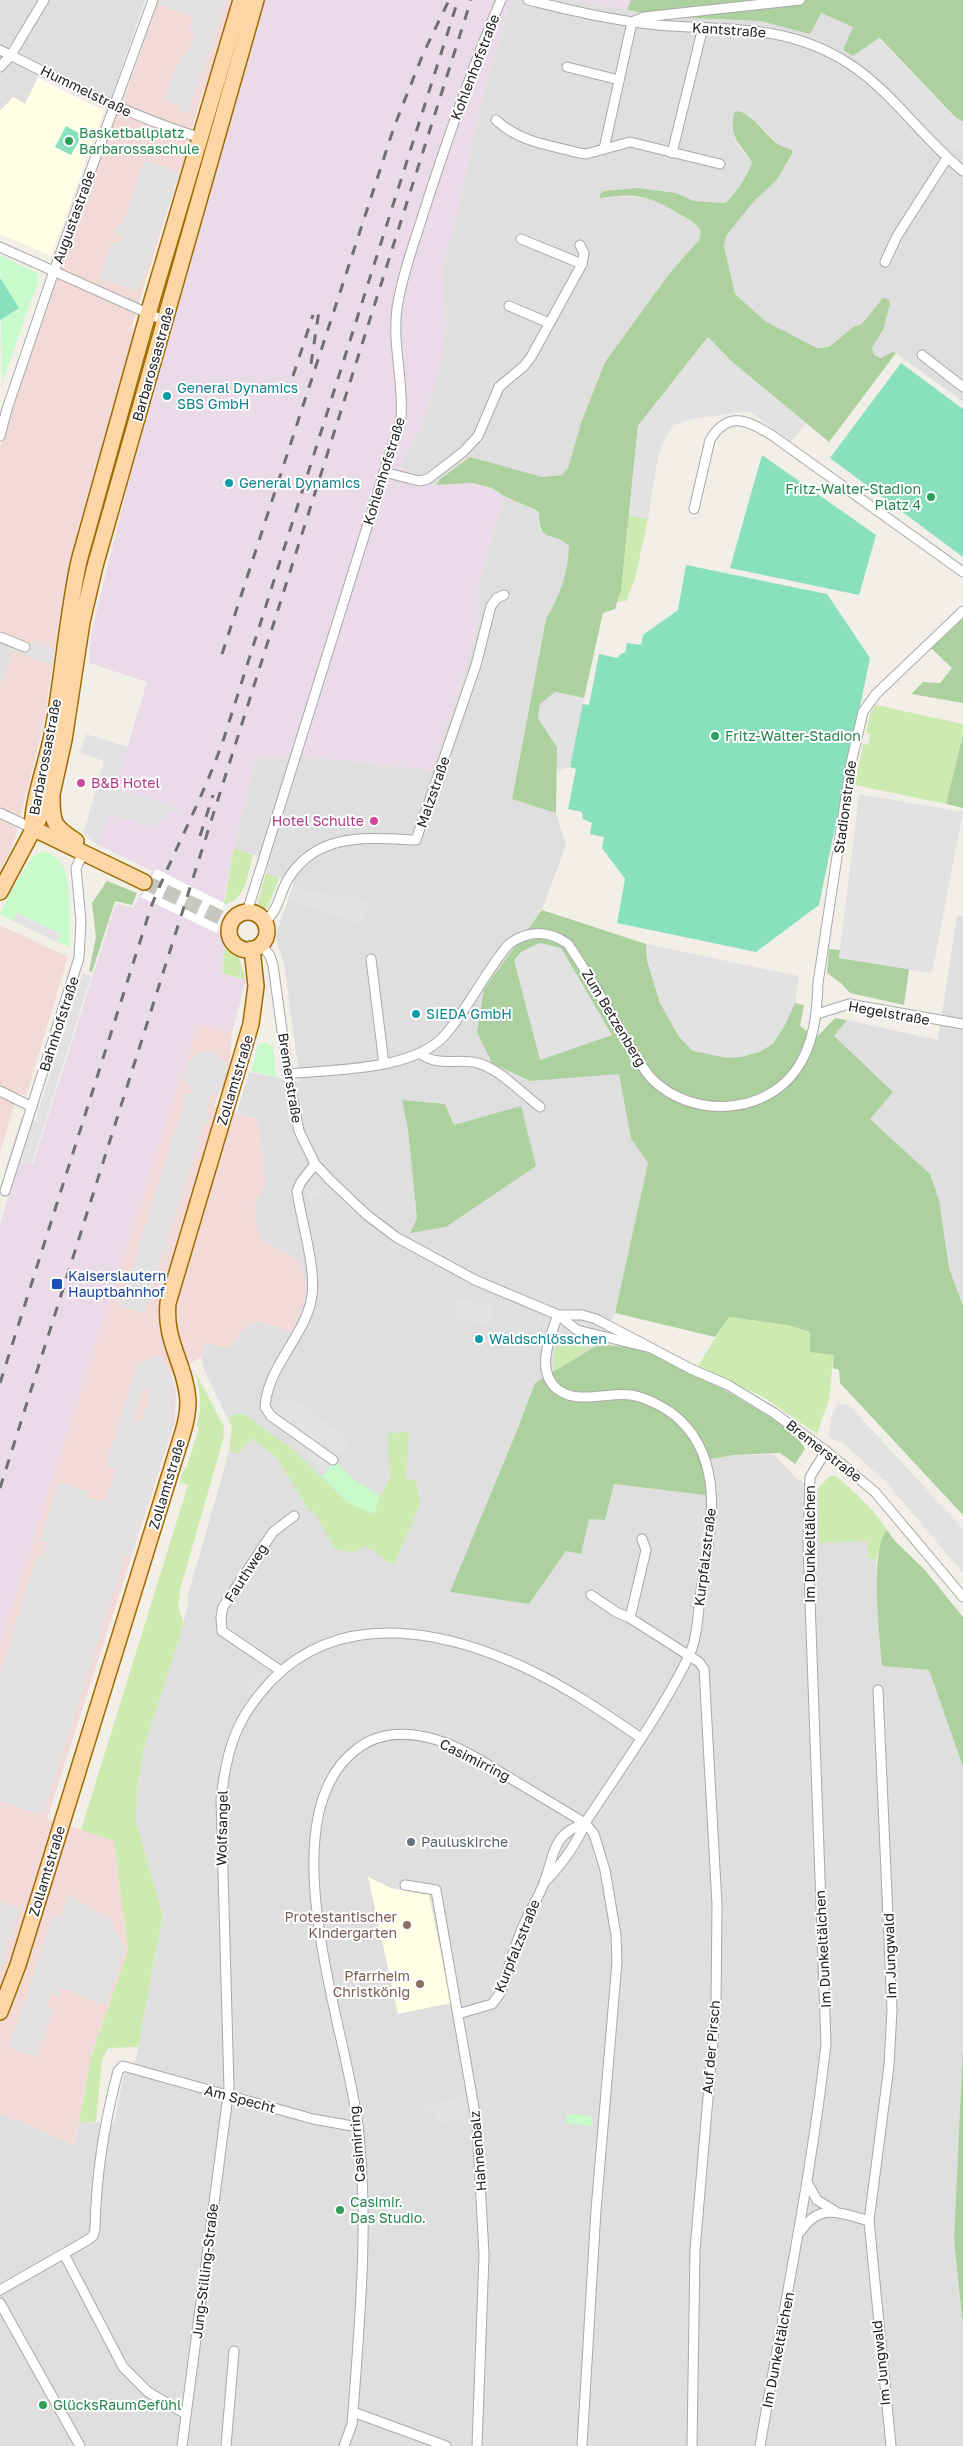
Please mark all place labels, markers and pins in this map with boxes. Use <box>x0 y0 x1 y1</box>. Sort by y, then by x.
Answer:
place label: Basketballplatz Barbarossaschule <box>79 124 199 157</box>
marker: Basketballplatz Barbarossaschule <box>63 135 75 147</box>
place label: General Dynamics SBS GmbH <box>177 379 298 412</box>
marker: General Dynamics SBS GmbH <box>161 390 173 402</box>
place label: General Dynamics <box>239 474 360 491</box>
marker: General Dynamics <box>223 477 235 489</box>
place label: Fritz-Walter-Stadion Platz 4 <box>785 480 921 513</box>
marker: Fritz-Walter-Stadion Platz 4 <box>925 491 937 503</box>
place label: Fritz-Walter-Stadion <box>725 727 861 744</box>
marker: Fritz-Walter-Stadion <box>709 730 721 742</box>
place label: B&B Hotel <box>91 774 160 791</box>
marker: B&B Hotel <box>75 777 87 789</box>
place label: Hotel Schulte <box>272 812 364 829</box>
marker: Hotel Schulte <box>368 815 380 827</box>
place label: SIEDA GmbH <box>426 1005 512 1022</box>
marker: SIEDA GmbH <box>410 1008 422 1020</box>
place label: Kaiserslautern Hauptbahnhof <box>68 1267 166 1300</box>
marker: Kaiserslautern Hauptbahnhof <box>50 1277 64 1291</box>
place label: Waldschlösschen <box>489 1330 607 1347</box>
marker: Waldschlösschen <box>473 1333 485 1345</box>
place label: Pauluskirche <box>421 1833 508 1850</box>
marker: Pauluskirche <box>405 1836 417 1848</box>
place label: Protestantischer Kindergarten <box>284 1908 398 1941</box>
marker: Protestantischer Kindergarten <box>401 1919 413 1931</box>
place label: Pfarrheim Christkönig <box>333 1967 410 2000</box>
marker: Pfarrheim Christkönig <box>414 1978 426 1990</box>
place label: Casimir. Das Studio. <box>350 2193 426 2226</box>
marker: Casimir. Das Studio. <box>334 2204 346 2216</box>
place label: GlücksRaumGefühl <box>53 2396 181 2413</box>
marker: GlücksRaumGefühl <box>37 2399 49 2411</box>

